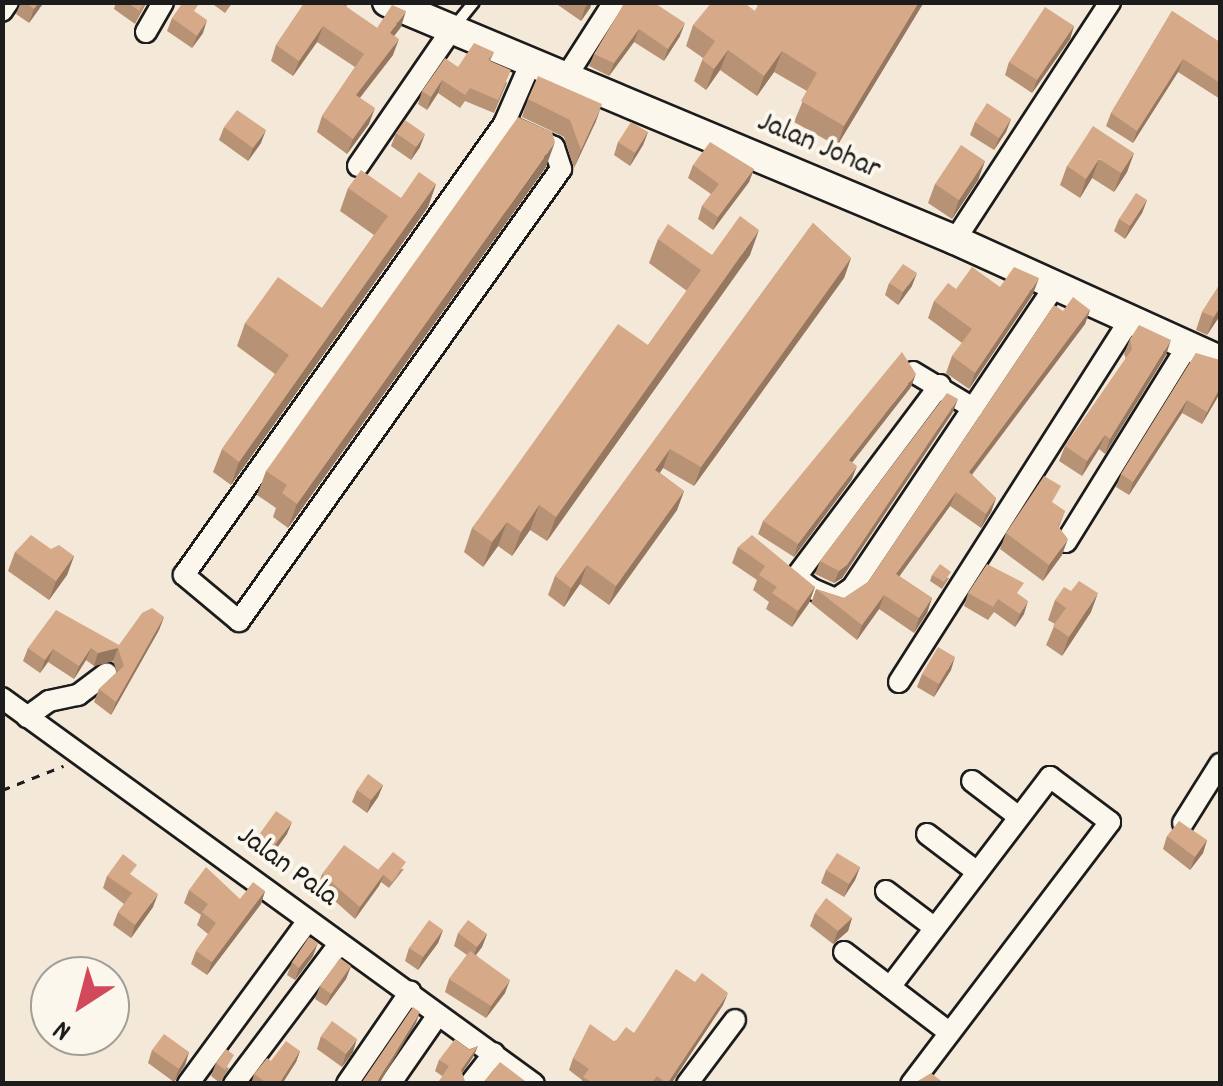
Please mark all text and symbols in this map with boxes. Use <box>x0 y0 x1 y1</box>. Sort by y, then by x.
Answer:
street label: Jalan Johar <box>751 106 885 190</box>
street label: Jalan Pala <box>229 819 343 917</box>
north arrow <box>30 956 130 1056</box>
text: N <box>46 1008 81 1049</box>

